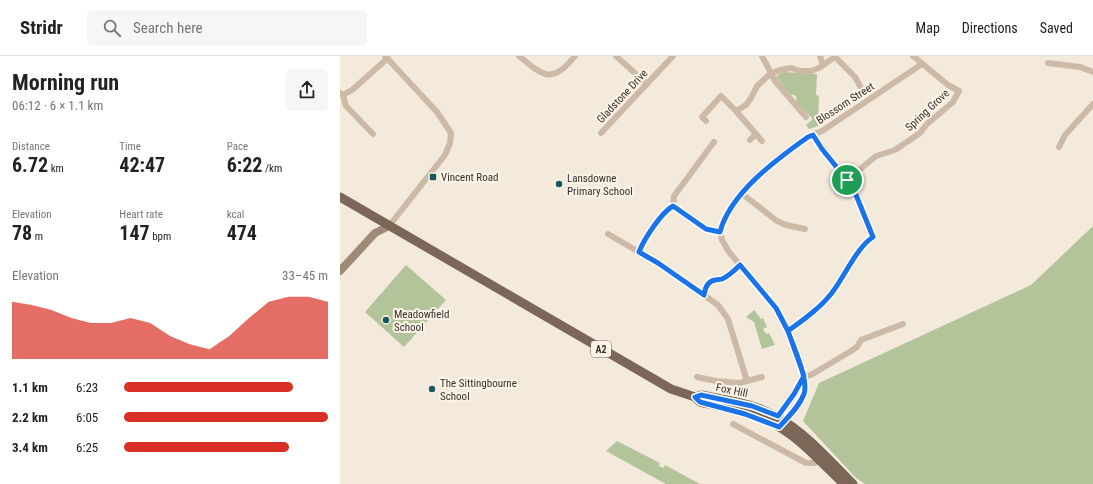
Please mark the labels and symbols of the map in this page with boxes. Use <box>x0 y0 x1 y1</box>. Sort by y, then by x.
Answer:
street label: Gladstone Drive <box>594 67 650 126</box>
street label: Blossom Street <box>814 80 877 127</box>
street label: Spring Grove <box>903 87 952 134</box>
pin <box>830 163 864 197</box>
place label: Vincent Road <box>441 171 498 184</box>
marker: Vincent Road <box>428 172 438 182</box>
place label: Lansdowne Primary School <box>567 172 633 198</box>
marker: Lansdowne Primary School <box>554 179 564 189</box>
place label: Meadowfield School <box>394 308 449 334</box>
marker: Meadowfield School <box>381 315 391 325</box>
road number: A2 <box>591 341 611 357</box>
place label: The Sittingbourne School <box>440 377 517 403</box>
street label: Fox Hill <box>715 381 749 400</box>
marker: The Sittingbourne School <box>427 384 437 394</box>

